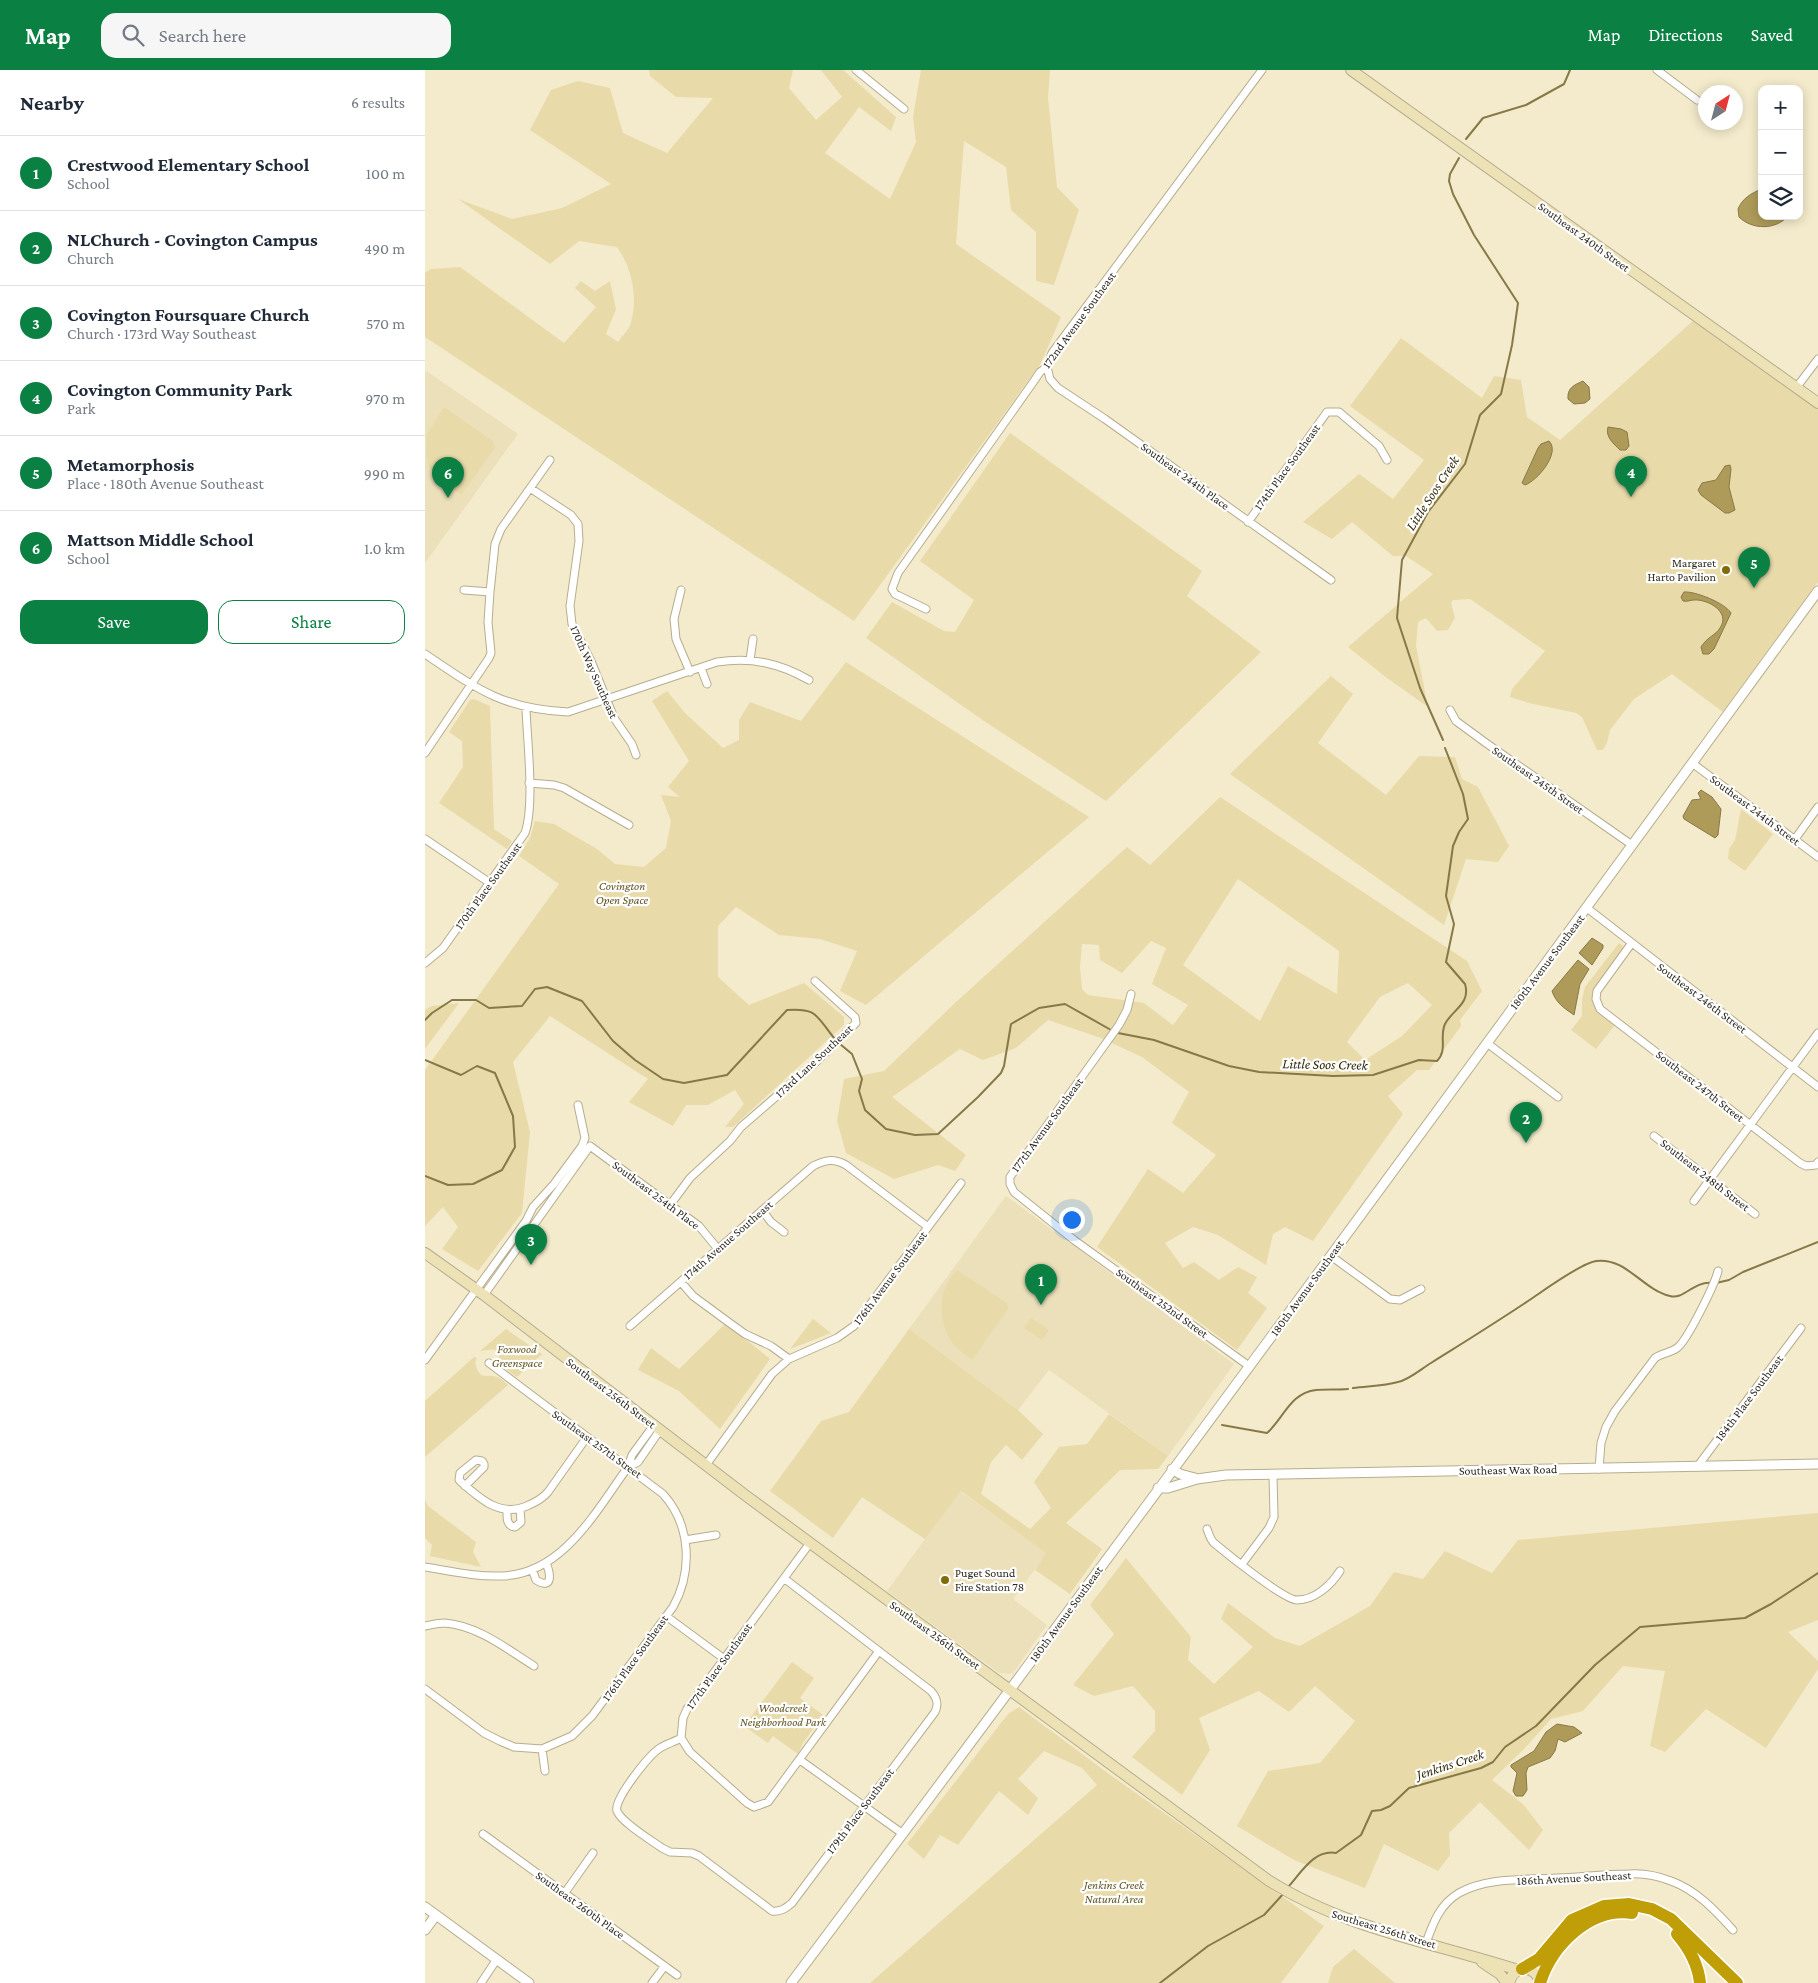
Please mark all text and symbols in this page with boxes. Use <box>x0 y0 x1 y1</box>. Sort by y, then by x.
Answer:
search box <box>101 13 451 58</box>
icon: search <box>119 21 147 49</box>
text: Map <box>25 22 71 49</box>
text: Search here <box>159 25 246 46</box>
text: Map <box>1588 25 1620 45</box>
text: Directions <box>1648 25 1723 45</box>
text: Saved <box>1751 25 1793 45</box>
north arrow <box>1698 85 1743 130</box>
map controls <box>1758 85 1803 220</box>
button: + <box>1758 85 1803 130</box>
text: Nearby <box>20 91 84 115</box>
text: 6 results <box>351 94 405 111</box>
button: − <box>1758 130 1803 175</box>
text: Crestwood Elementary School <box>67 154 309 175</box>
text: 1 <box>33 165 39 182</box>
text: 100 m <box>366 165 405 182</box>
text: School <box>67 175 110 192</box>
button: layers <box>1758 175 1803 220</box>
street label: Southeast 240th Street <box>1536 199 1633 275</box>
text: NLChurch - Covington Campus <box>67 229 318 250</box>
text: 2 <box>32 240 40 257</box>
text: 490 m <box>364 240 405 257</box>
text: Church <box>67 250 114 267</box>
street label: 172nd Avenue Southeast <box>1039 268 1119 371</box>
text: Covington Foursquare Church <box>67 304 309 325</box>
text: 3 <box>32 315 40 332</box>
text: 570 m <box>366 315 405 332</box>
text: Church · 173rd Way Southeast <box>67 325 256 342</box>
text: Covington Community Park <box>67 379 292 400</box>
text: 4 <box>32 390 40 407</box>
text: 970 m <box>365 390 405 407</box>
text: Park <box>67 400 95 417</box>
street label: 174th Place Southeast <box>1251 420 1324 513</box>
street label: Southeast 244th Place <box>1138 439 1232 513</box>
water label: Little Soos Creek <box>1402 452 1462 533</box>
text: Metamorphosis <box>67 454 194 475</box>
pin: 4 <box>1615 456 1647 497</box>
pin: 6 <box>432 457 464 498</box>
text: 5 <box>32 465 40 482</box>
text: 990 m <box>364 465 405 482</box>
text: Place · 180th Avenue Southeast <box>67 475 264 492</box>
text: Mattson Middle School <box>67 529 253 550</box>
text: 6 <box>32 540 40 557</box>
text: 1.0 km <box>364 540 405 557</box>
pin: 5 <box>1738 547 1770 588</box>
text: School <box>67 550 110 567</box>
place label: Margaret Harto Pavilion <box>1647 556 1717 584</box>
marker: Margaret Harto Pavilion <box>1720 564 1732 576</box>
button: Save <box>20 600 208 644</box>
button: Share <box>218 600 405 644</box>
street label: 170th Way Southeast <box>567 623 621 722</box>
street label: Southeast 245th Street <box>1490 743 1587 817</box>
street label: Southeast 244th Street <box>1707 772 1804 849</box>
street label: 170th Place Southeast <box>452 839 525 932</box>
park label: Covington Open Space <box>596 879 649 907</box>
street label: 180th Avenue Southeast <box>1507 911 1588 1012</box>
street label: Southeast 246th Street <box>1654 960 1750 1037</box>
street label: 173rd Lane Southeast <box>772 1021 856 1101</box>
street label: Southeast 247th Street <box>1653 1047 1748 1125</box>
water label: Little Soos Creek <box>1282 1055 1369 1073</box>
street label: 177th Avenue Southeast <box>1008 1074 1087 1175</box>
pin: 2 <box>1510 1102 1542 1143</box>
street label: Southeast 248th Street <box>1658 1136 1753 1215</box>
street label: Southeast 254th Place <box>610 1158 702 1232</box>
street label: 174th Avenue Southeast <box>681 1197 776 1282</box>
your location <box>1059 1207 1085 1233</box>
pin: 3 <box>515 1224 547 1265</box>
street label: 176th Avenue Southeast <box>850 1228 930 1328</box>
street label: 180th Avenue Southeast <box>1267 1236 1347 1339</box>
pin: 1 <box>1025 1264 1057 1305</box>
street label: Southeast 252nd Street <box>1113 1265 1211 1342</box>
park label: Foxwood Greenspace <box>492 1342 543 1370</box>
street label: 184th Place Southeast <box>1712 1351 1787 1444</box>
street label: Southeast 256th Street <box>564 1355 659 1432</box>
street label: Southeast 257th Street <box>549 1407 645 1482</box>
street label: Southeast Wax Road <box>1459 1462 1558 1478</box>
street label: 180th Avenue Southeast <box>1026 1562 1106 1665</box>
place label: Puget Sound Fire Station 78 <box>955 1566 1024 1594</box>
marker: Puget Sound Fire Station 78 <box>939 1574 951 1586</box>
street label: Southeast 256th Street <box>887 1598 984 1673</box>
street label: 176th Place Southeast <box>599 1611 672 1704</box>
street label: 177th Place Southeast <box>683 1620 755 1712</box>
park label: Woodcreek Neighborhood Park <box>740 1701 827 1729</box>
water label: Jenkins Creek <box>1411 1745 1487 1783</box>
street label: 179th Place Southeast <box>823 1765 897 1856</box>
street label: Southeast 260th Place <box>533 1868 627 1942</box>
street label: 186th Avenue Southeast <box>1516 1868 1633 1888</box>
park label: Jenkins Creek Natural Area <box>1082 1878 1145 1906</box>
street label: Southeast 256th Street <box>1330 1906 1439 1952</box>

